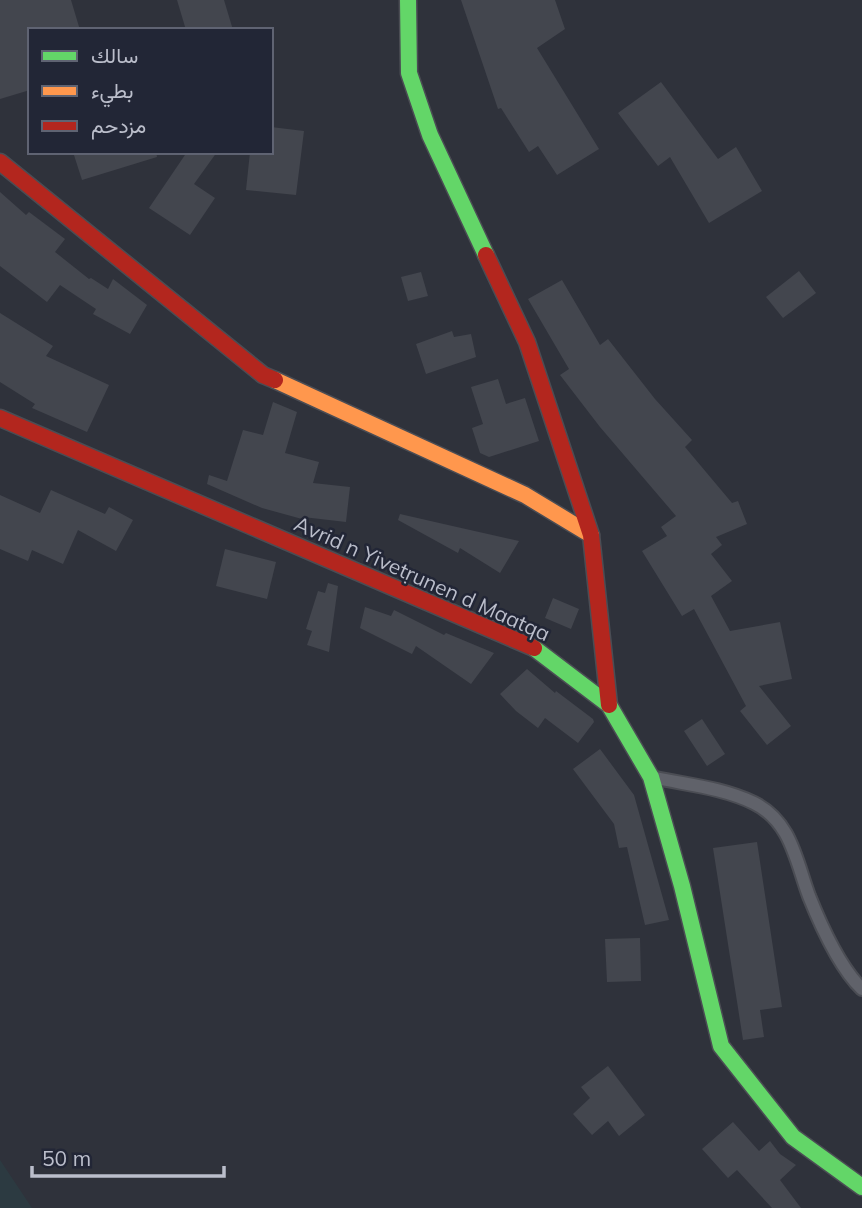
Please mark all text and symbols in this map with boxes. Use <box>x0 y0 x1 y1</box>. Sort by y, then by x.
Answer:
legend <box>28 28 273 154</box>
text: سالك <box>91 42 138 68</box>
text: بطيء <box>91 77 134 108</box>
text: مزدحم <box>91 112 146 140</box>
street label: Avrid n Yivetṛunen d Maatqa <box>291 510 554 646</box>
scale bar <box>32 1134 224 1178</box>
text: 50 m <box>42 1145 91 1171</box>

